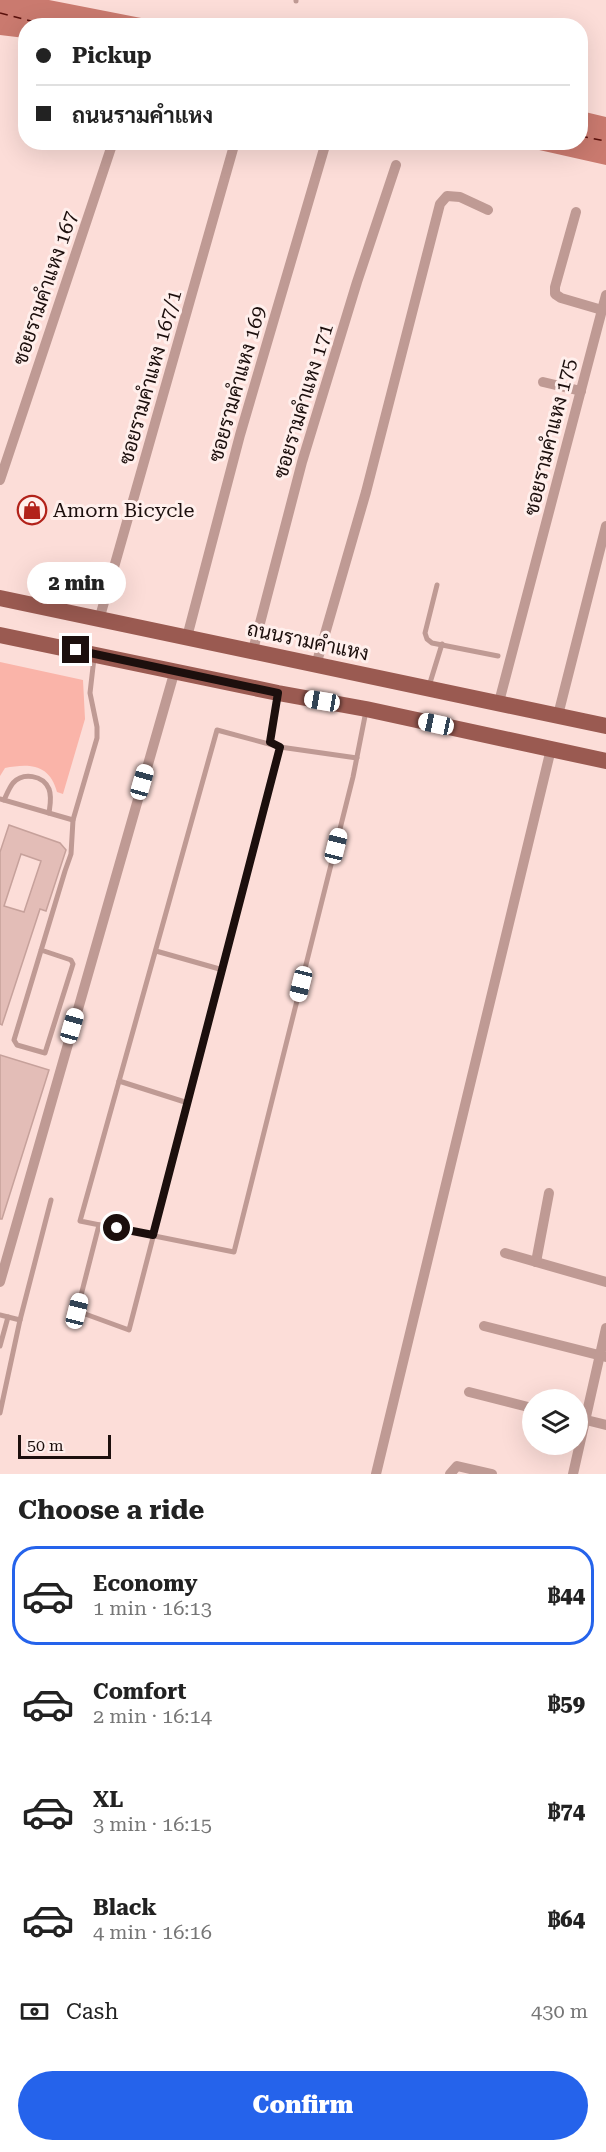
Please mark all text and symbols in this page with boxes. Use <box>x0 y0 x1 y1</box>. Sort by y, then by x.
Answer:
text: Pickup <box>72 43 152 68</box>
text: ถนนรามคำแหง <box>72 103 213 128</box>
street label: ซอยรามคำแหง 167 <box>7 208 83 368</box>
street label: ซอยรามคำแหง 167/1 <box>114 287 186 467</box>
street label: ซอยรามคำแหง 169 <box>203 303 271 465</box>
street label: ซอยรามคำแหง 171 <box>268 321 338 481</box>
street label: ซอยรามคำแหง 175 <box>519 356 581 518</box>
shop icon: Amorn Bicycle <box>16 494 48 526</box>
place label: Amorn Bicycle <box>53 498 194 522</box>
callout: 2 min <box>26 563 125 605</box>
text: 2 min <box>48 571 105 595</box>
street label: ถนนรามคำแหง <box>245 616 371 666</box>
route end <box>62 636 89 663</box>
car <box>303 689 341 713</box>
car <box>417 711 455 737</box>
car <box>128 762 156 802</box>
car <box>323 826 349 866</box>
car <box>288 964 314 1004</box>
car <box>58 1006 86 1046</box>
route start <box>103 1214 130 1241</box>
car <box>64 1291 90 1331</box>
map controls <box>522 1389 588 1455</box>
button: layers <box>522 1389 588 1455</box>
scale bar <box>18 1432 111 1460</box>
text: 50 m <box>27 1436 64 1455</box>
text: Choose a ride <box>18 1494 204 1526</box>
icon: car <box>21 1569 75 1623</box>
text: Economy <box>93 1571 197 1596</box>
text: ฿44 <box>548 1583 585 1608</box>
text: 1 min · 16:13 <box>93 1596 212 1620</box>
icon: car <box>21 1677 75 1731</box>
text: Comfort <box>93 1679 186 1704</box>
text: ฿59 <box>548 1691 585 1716</box>
text: 2 min · 16:14 <box>93 1704 212 1728</box>
icon: car <box>21 1785 75 1839</box>
text: XL <box>93 1787 123 1812</box>
text: ฿74 <box>548 1799 585 1824</box>
text: 3 min · 16:15 <box>93 1812 212 1836</box>
icon: car <box>21 1893 75 1947</box>
text: Black <box>93 1895 157 1920</box>
text: ฿64 <box>548 1907 585 1932</box>
text: 4 min · 16:16 <box>93 1920 212 1944</box>
icon: cash <box>18 1995 51 2028</box>
text: Cash <box>66 1999 118 2024</box>
text: 430 m <box>531 1999 588 2023</box>
button: Confirm <box>18 2071 588 2140</box>

